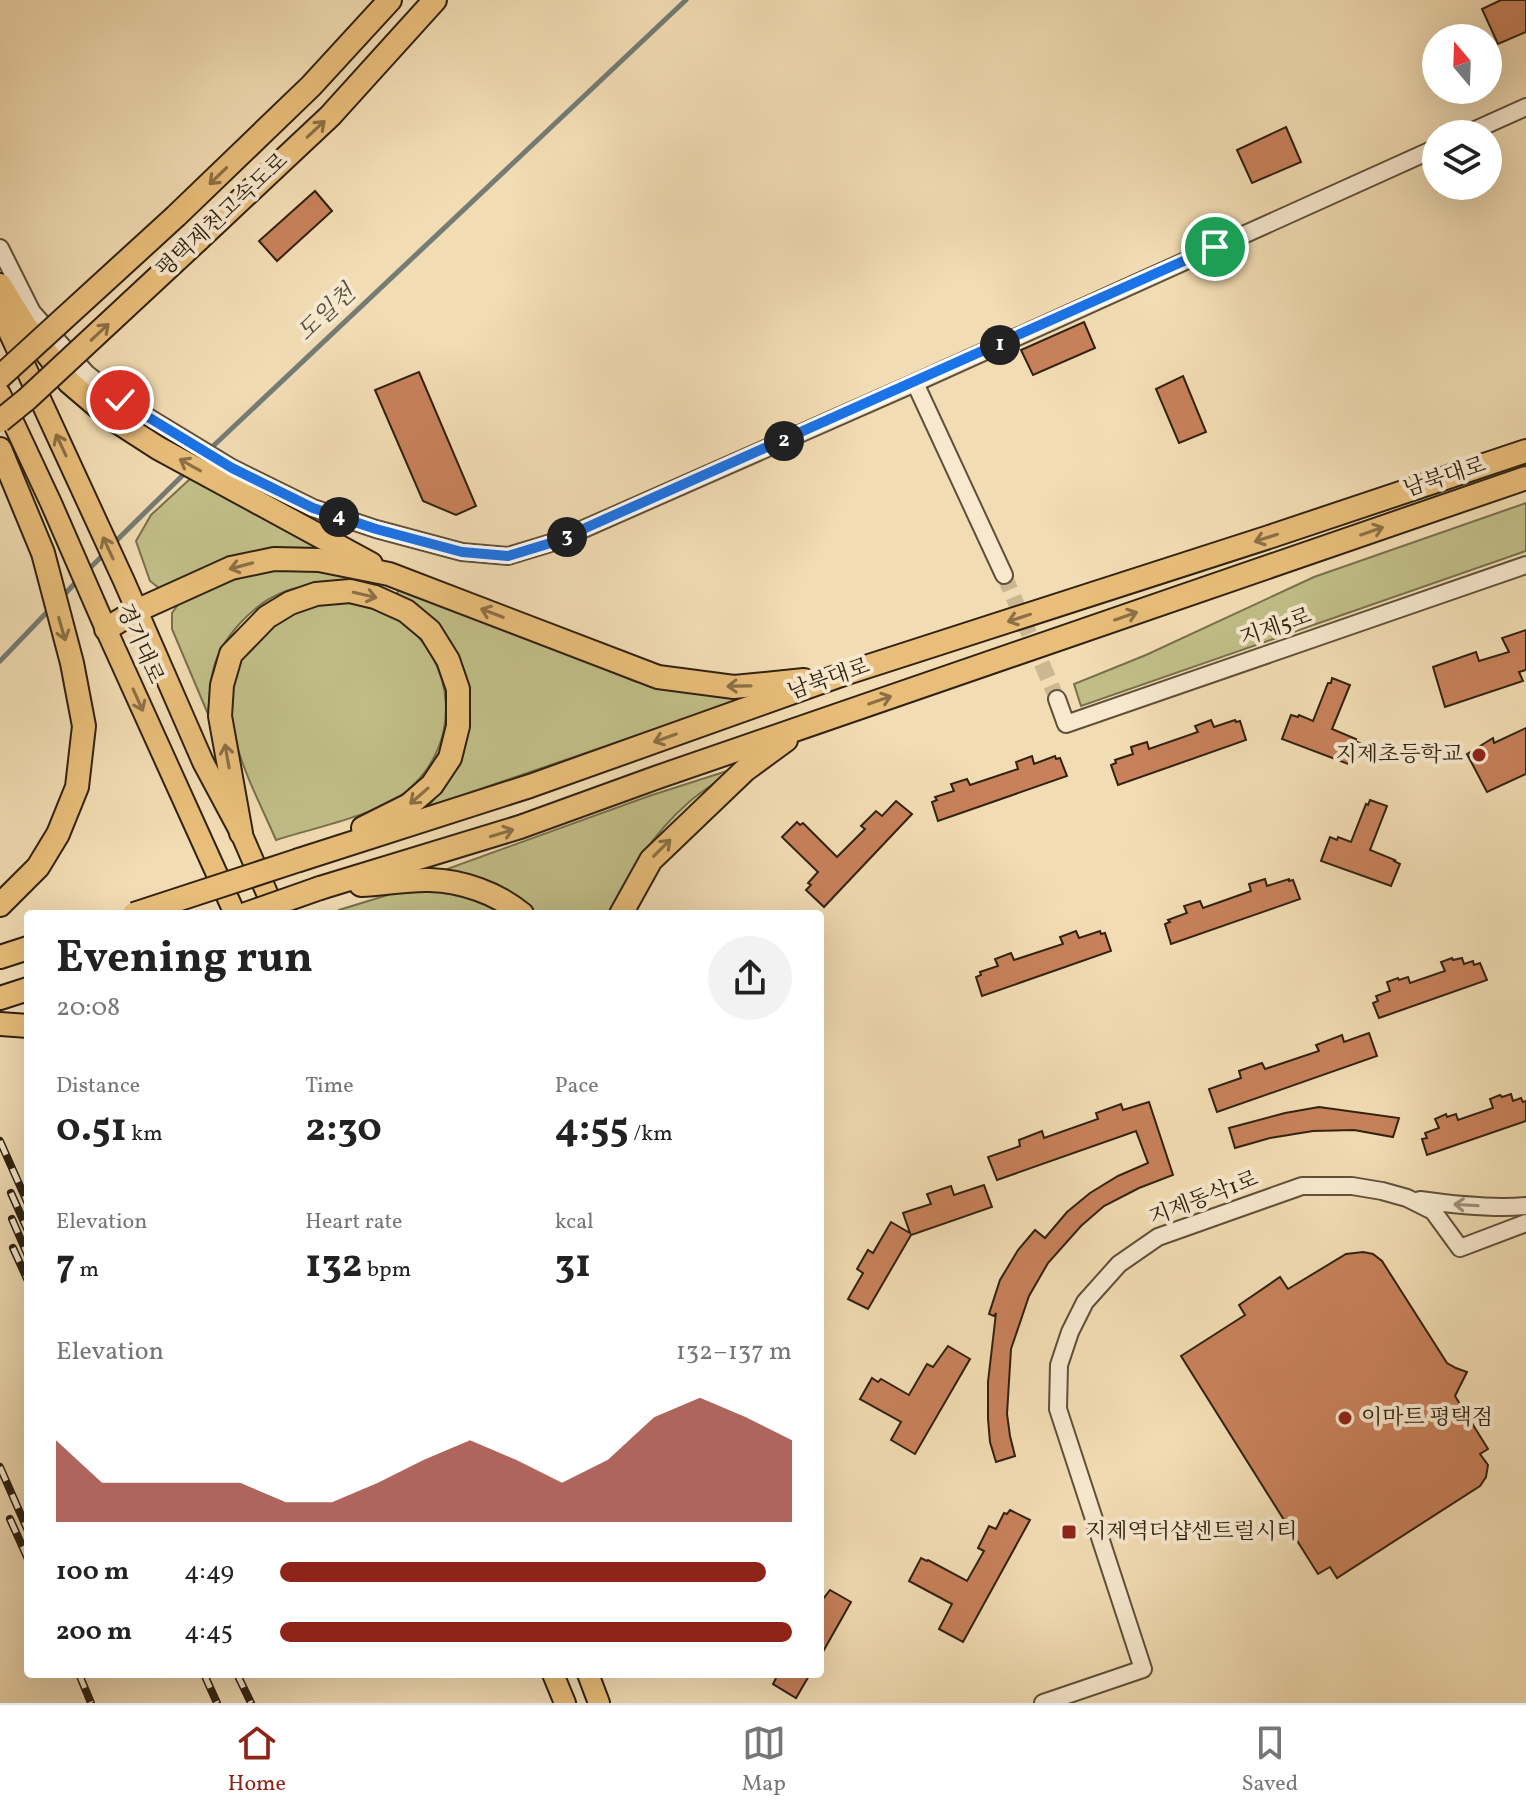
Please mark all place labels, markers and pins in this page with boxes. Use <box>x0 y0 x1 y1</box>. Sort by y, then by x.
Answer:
pin <box>1181 213 1249 281</box>
pin: 1 <box>980 325 1020 365</box>
pin <box>86 366 154 434</box>
pin: 2 <box>764 421 804 461</box>
pin: 4 <box>319 497 359 537</box>
pin: 3 <box>547 517 587 557</box>
place label: 지제초등학교 <box>1335 740 1463 771</box>
marker: 지제초등학교 <box>1470 746 1488 764</box>
place label: 이마트 평택점 <box>1361 1403 1493 1434</box>
marker: 이마트 평택점 <box>1336 1409 1354 1427</box>
place label: 지제역더샵센트럴시티 <box>1085 1517 1298 1548</box>
marker: 지제역더샵센트럴시티 <box>1060 1523 1078 1541</box>

